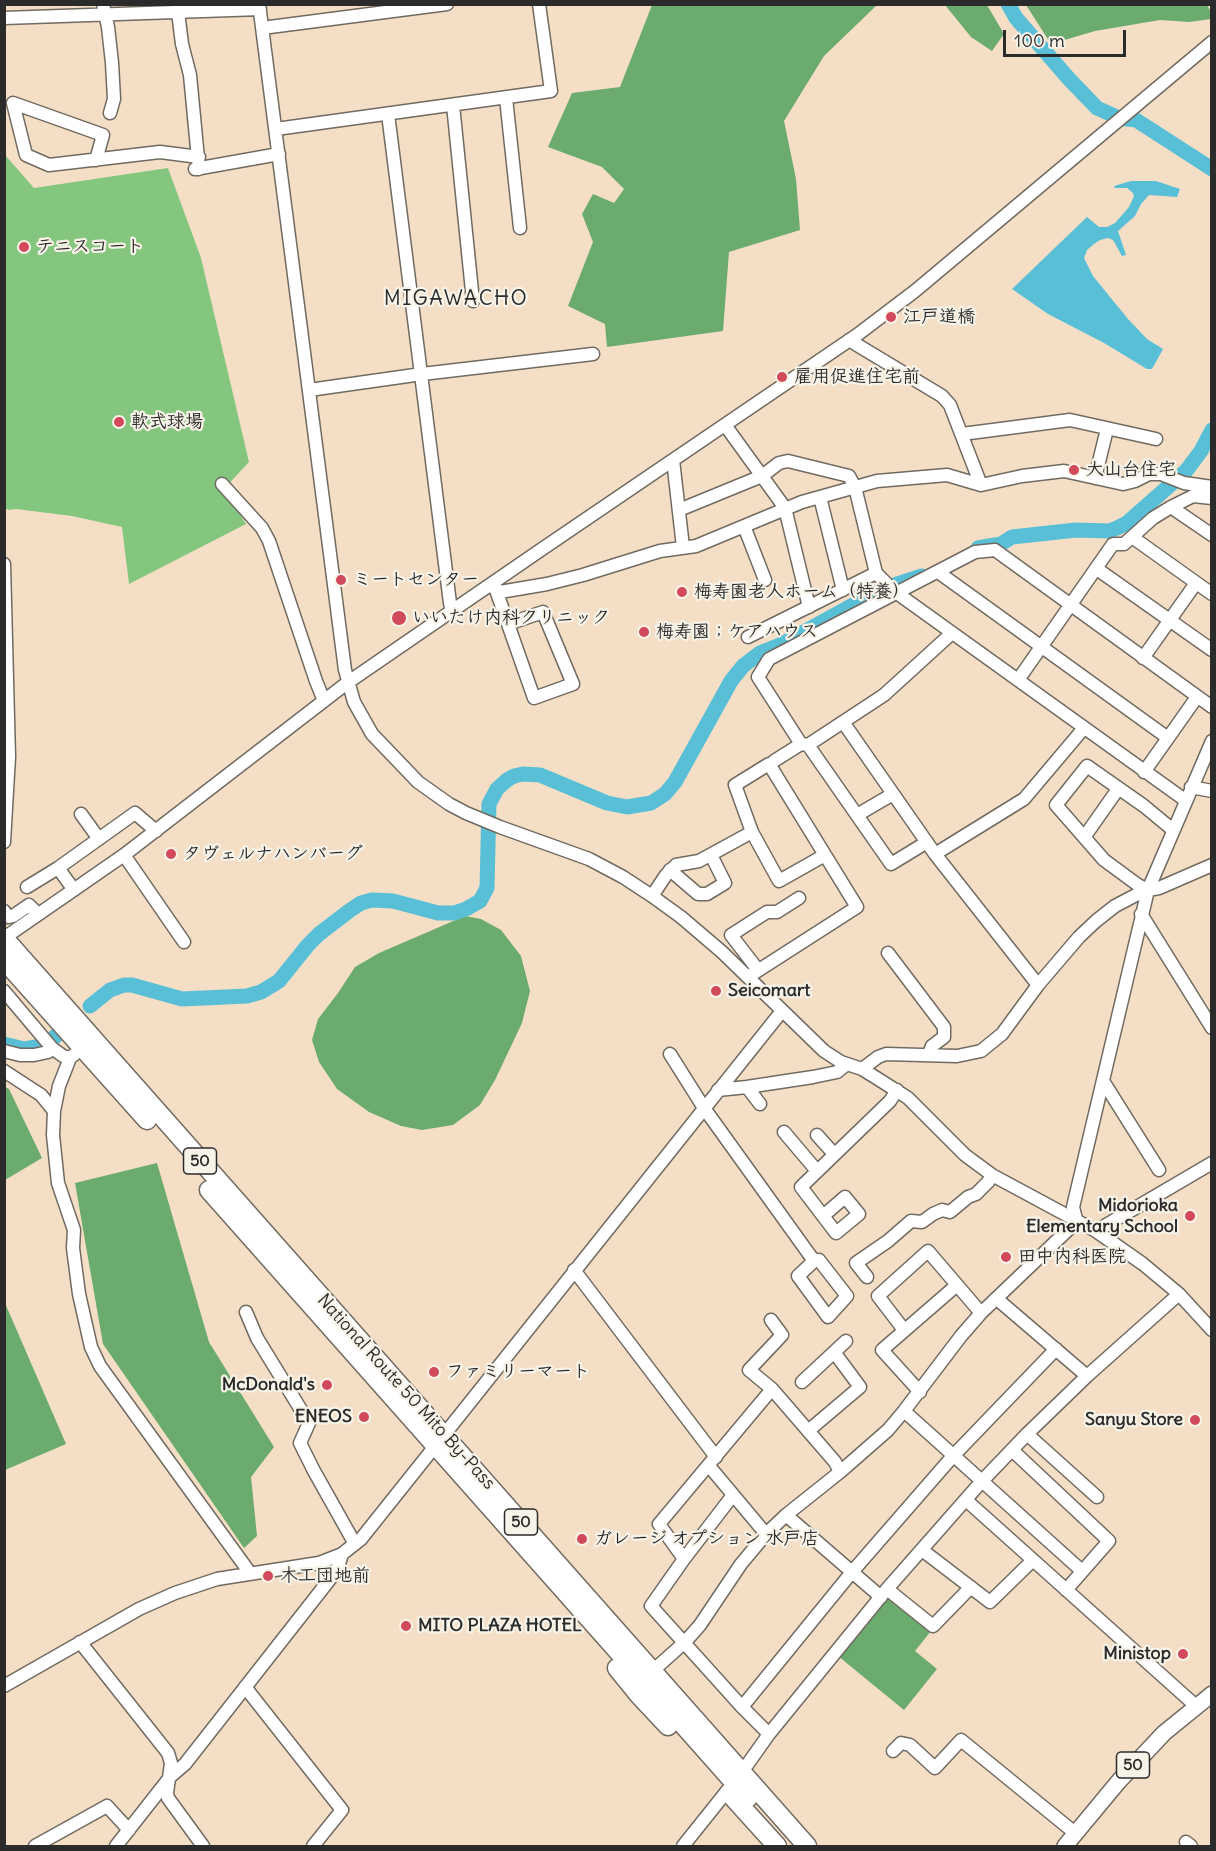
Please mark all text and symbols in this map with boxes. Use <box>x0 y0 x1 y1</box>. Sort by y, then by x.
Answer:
scale bar <box>1006 18 1129 56</box>
text: 100 m <box>1014 29 1065 52</box>
place label: テニスコート <box>36 236 144 258</box>
marker: テニスコート <box>17 240 31 254</box>
district label: MIGAWACHO <box>384 286 528 312</box>
place label: 江戸道橋 <box>903 306 975 328</box>
marker: 江戸道橋 <box>884 310 898 324</box>
place label: 雇用促進住宅前 <box>794 366 920 388</box>
marker: 雇用促進住宅前 <box>775 370 789 384</box>
place label: 軟式球場 <box>131 411 203 433</box>
marker: 軟式球場 <box>112 415 126 429</box>
place label: 大山台住宅 <box>1086 459 1176 481</box>
marker: 大山台住宅 <box>1067 463 1081 477</box>
place label: ミートセンター <box>353 569 479 591</box>
marker: ミートセンター <box>334 573 348 587</box>
place label: 梅寿園老人ホーム（特養） <box>694 581 910 603</box>
marker: 梅寿園老人ホーム（特養） <box>675 585 689 599</box>
place label: いいたけ内科クリニック <box>412 607 610 629</box>
marker: いいたけ内科クリニック <box>390 609 408 627</box>
place label: 梅寿園；ケアハウス <box>656 621 818 643</box>
marker: 梅寿園；ケアハウス <box>637 625 651 639</box>
place label: タヴェルナハンバーグ <box>183 843 363 865</box>
marker: タヴェルナハンバーグ <box>164 847 178 861</box>
place label: Seicomart <box>728 980 810 1002</box>
marker: Seicomart <box>709 984 723 998</box>
road number: 50 <box>184 1148 216 1174</box>
place label: Midorioka Elementary School <box>1026 1195 1178 1238</box>
marker: Midorioka Elementary School <box>1183 1209 1197 1223</box>
place label: 田中内科医院 <box>1018 1246 1126 1268</box>
marker: 田中内科医院 <box>999 1250 1013 1264</box>
street label: National Route 50 Mito By-Pass <box>312 1290 500 1494</box>
place label: ファミリーマート <box>446 1361 590 1383</box>
marker: ファミリーマート <box>427 1365 441 1379</box>
place label: McDonald's <box>222 1374 315 1396</box>
marker: McDonald's <box>320 1378 334 1392</box>
place label: ENEOS <box>295 1406 352 1428</box>
place label: Sanyu Store <box>1085 1409 1183 1431</box>
marker: ENEOS <box>357 1410 371 1424</box>
marker: Sanyu Store <box>1188 1413 1202 1427</box>
road number: 50 <box>504 1509 538 1535</box>
place label: ガレージ オプション 水戸店 <box>594 1528 819 1550</box>
marker: ガレージ オプション 水戸店 <box>575 1532 589 1546</box>
place label: 木工団地前 <box>280 1565 370 1587</box>
marker: 木工団地前 <box>261 1569 275 1583</box>
place label: MITO PLAZA HOTEL <box>418 1615 582 1637</box>
marker: MITO PLAZA HOTEL <box>399 1619 413 1633</box>
place label: Ministop <box>1103 1643 1171 1665</box>
marker: Ministop <box>1176 1647 1190 1661</box>
road number: 50 <box>1116 1752 1150 1778</box>

